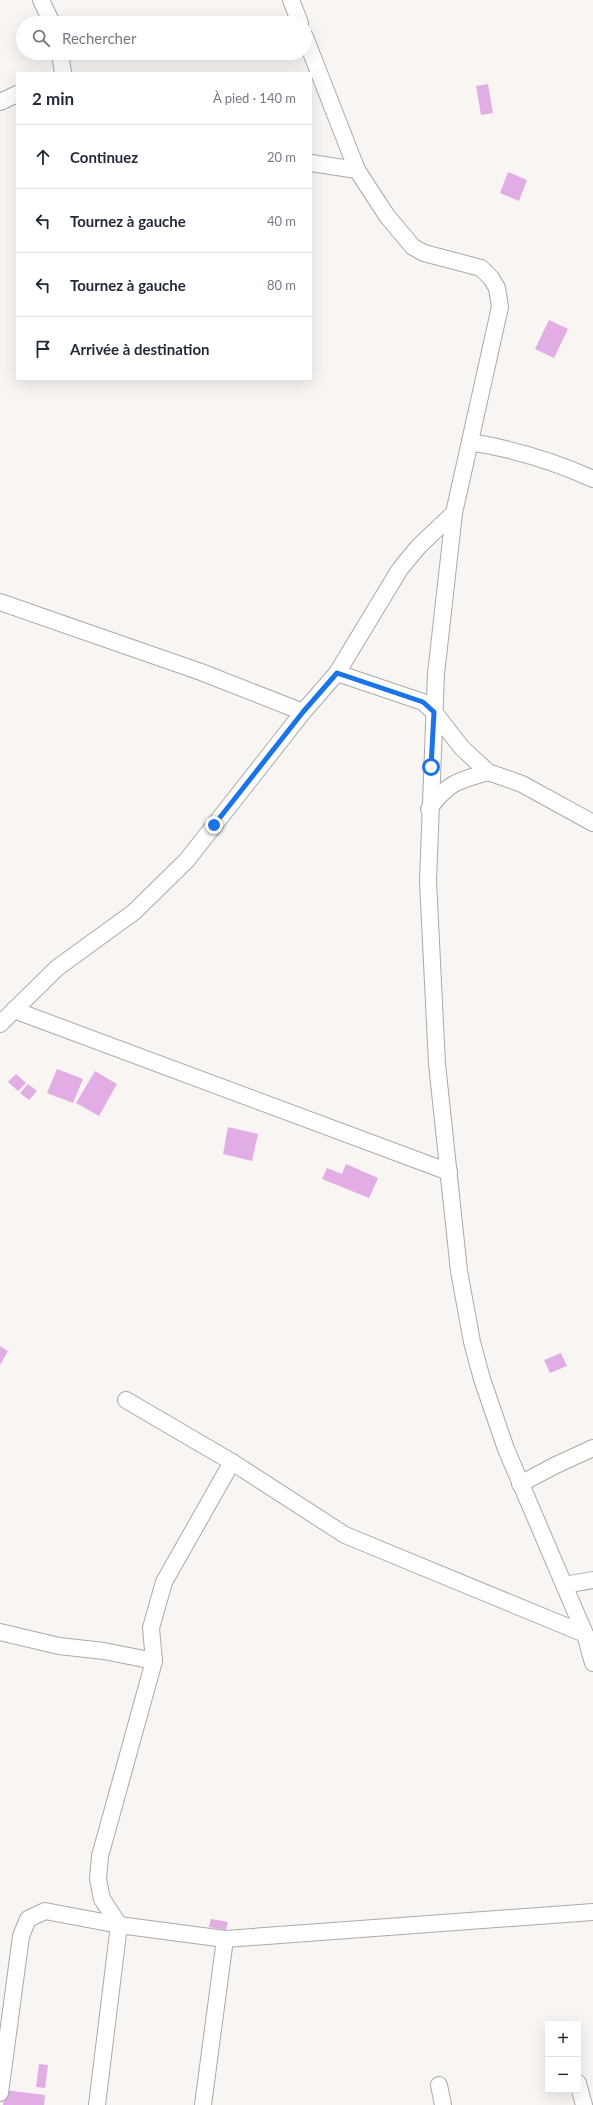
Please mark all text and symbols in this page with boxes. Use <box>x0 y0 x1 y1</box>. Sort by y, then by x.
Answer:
search box <box>16 16 312 60</box>
icon: search <box>30 27 52 49</box>
text: Rechercher <box>62 29 136 47</box>
text: 2 min <box>32 88 74 109</box>
text: À pied · 140 m <box>213 90 296 106</box>
icon: ahead <box>32 146 54 168</box>
text: Continuez <box>70 148 138 166</box>
text: 20 m <box>267 149 296 165</box>
icon: left <box>32 210 54 232</box>
text: Tournez à gauche <box>70 212 186 230</box>
text: 40 m <box>267 213 296 229</box>
icon: left <box>32 274 54 296</box>
text: Tournez à gauche <box>70 276 186 294</box>
text: 80 m <box>267 277 296 293</box>
icon: arrive <box>32 338 54 360</box>
text: Arrivée à destination <box>70 340 209 358</box>
route start <box>422 758 440 776</box>
route end <box>205 816 223 834</box>
map controls <box>545 2021 581 2093</box>
button: + <box>545 2021 581 2057</box>
button: − <box>545 2057 581 2093</box>

